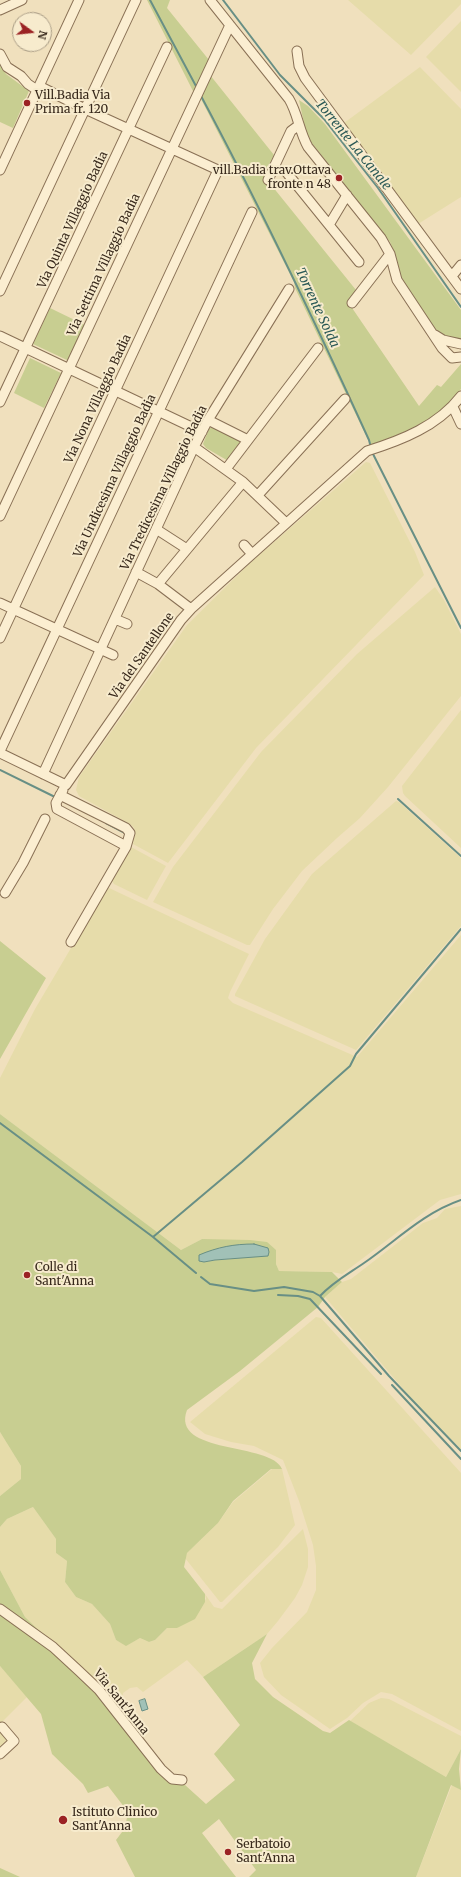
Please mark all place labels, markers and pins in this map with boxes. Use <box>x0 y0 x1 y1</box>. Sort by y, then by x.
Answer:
place label: Vill.Badia Via Prima fr. 120 <box>35 89 110 117</box>
marker: Vill.Badia Via Prima fr. 120 <box>22 98 32 108</box>
place label: vill.Badia trav.Ottava fronte n 48 <box>213 164 331 192</box>
marker: vill.Badia trav.Ottava fronte n 48 <box>334 173 344 183</box>
place label: Colle di Sant'Anna <box>35 1261 94 1289</box>
marker: Colle di Sant'Anna <box>22 1270 32 1280</box>
place label: Istituto Clinico Sant'Anna <box>72 1806 157 1834</box>
marker: Istituto Clinico Sant'Anna <box>57 1814 69 1826</box>
place label: Serbatoio Sant'Anna <box>236 1838 295 1866</box>
marker: Serbatoio Sant'Anna <box>223 1847 233 1857</box>

